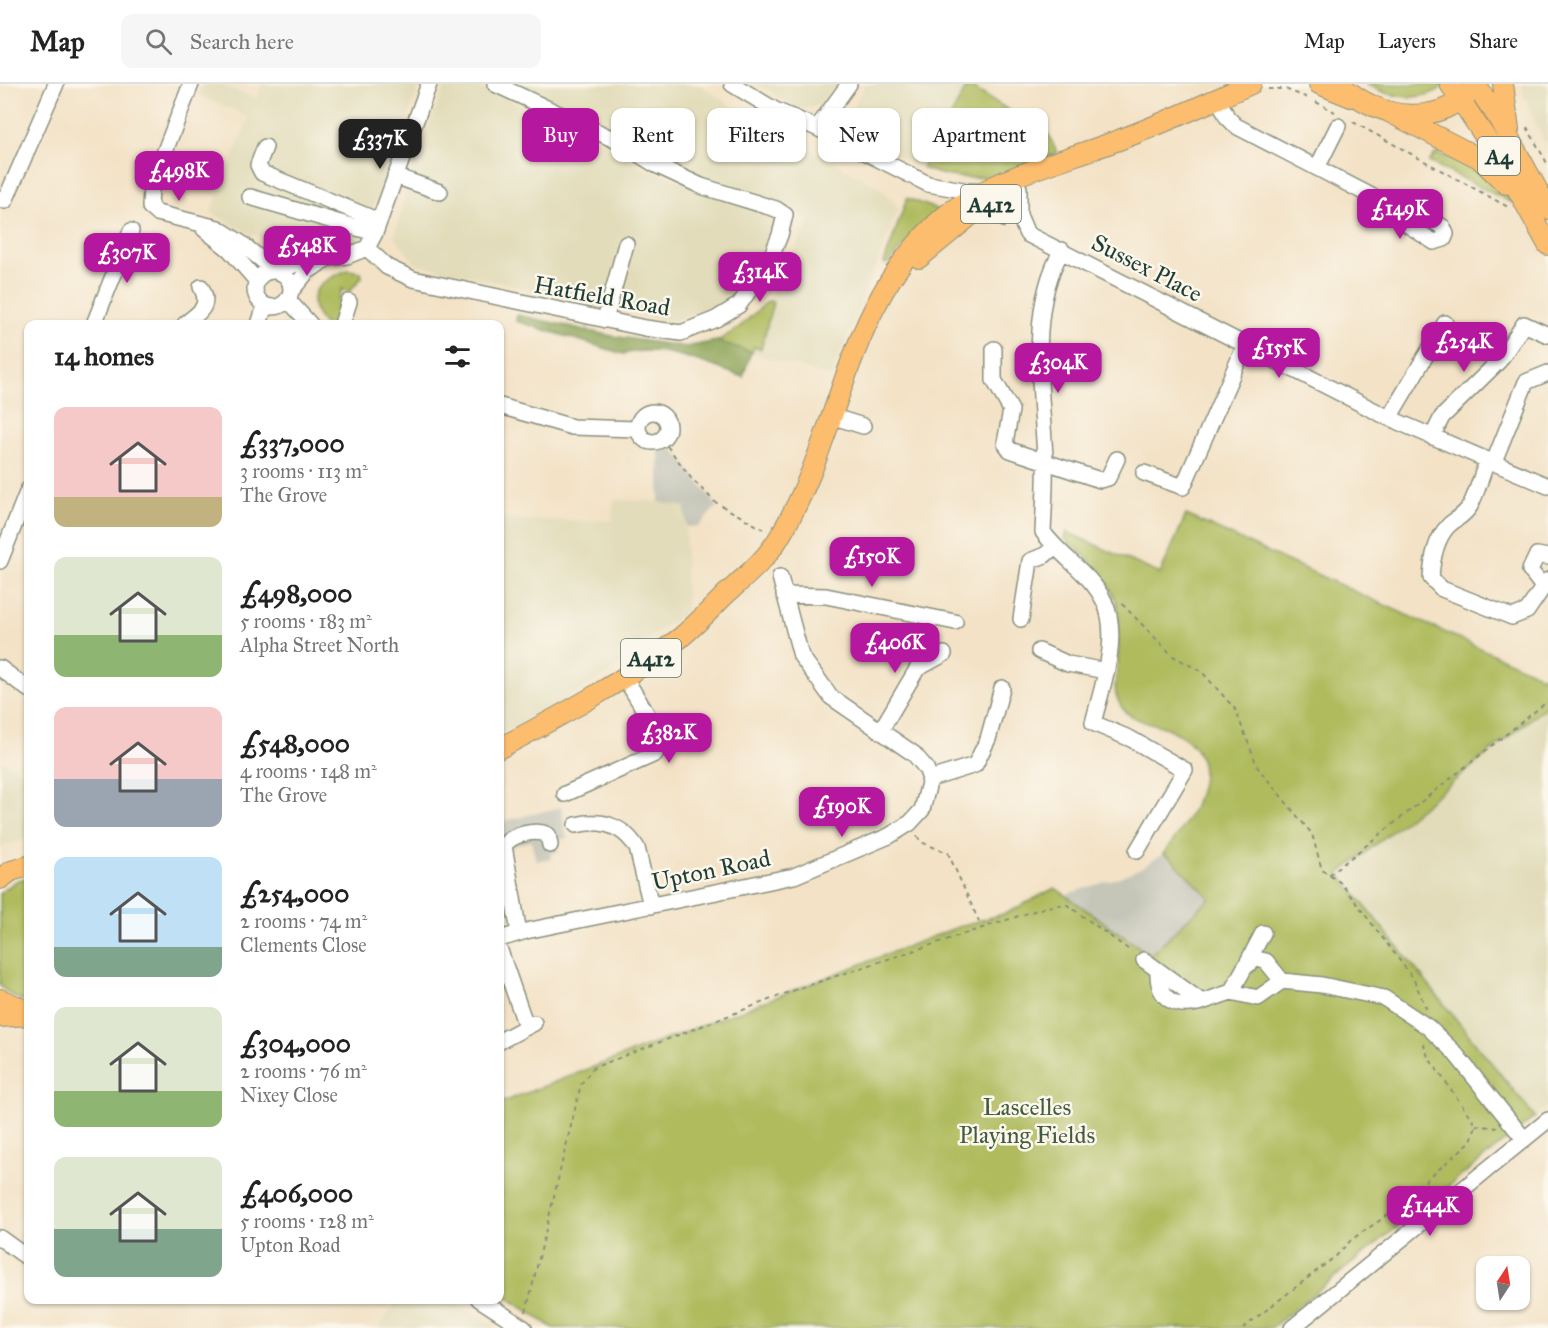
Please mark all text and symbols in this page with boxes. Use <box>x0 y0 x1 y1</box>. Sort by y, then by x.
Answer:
search box <box>121 14 541 68</box>
text: Map <box>30 24 85 59</box>
icon: search <box>142 25 175 58</box>
text: Search here <box>190 28 294 55</box>
text: Map <box>1304 28 1345 54</box>
text: Layers <box>1378 28 1436 54</box>
text: Share <box>1469 28 1518 54</box>
chip: Buy <box>522 108 599 162</box>
chip: Rent <box>611 108 695 162</box>
chip: Filters <box>707 108 806 162</box>
chip: New <box>818 108 900 162</box>
chip: Apartment <box>912 108 1048 162</box>
pin: £337K <box>338 119 422 170</box>
text: £337K <box>353 126 407 150</box>
road number: A4 <box>1478 137 1520 175</box>
pin: £498K <box>137 151 221 202</box>
text: £498K <box>149 158 209 182</box>
road number: A412 <box>961 185 1021 223</box>
pin: £149K <box>1358 189 1442 240</box>
text: £149K <box>1371 196 1429 220</box>
pin: £548K <box>265 226 349 277</box>
street label: Sussex Place <box>1087 227 1207 309</box>
pin: £307K <box>85 233 169 284</box>
text: £548K <box>278 233 336 257</box>
text: £307K <box>98 240 156 264</box>
pin: £314K <box>718 252 802 303</box>
text: £314K <box>732 259 788 283</box>
street label: Hatfield Road <box>531 269 673 323</box>
pin: £254K <box>1422 322 1506 373</box>
pin: £155K <box>1237 328 1321 379</box>
text: £254K <box>1435 329 1493 353</box>
text: £155K <box>1252 335 1306 359</box>
text: 14 homes <box>54 340 154 372</box>
icon: filters <box>441 340 474 373</box>
pin: £304K <box>1016 343 1100 394</box>
text: £304K <box>1029 350 1087 374</box>
text: £337,000 <box>240 427 345 459</box>
icon: home <box>102 431 174 503</box>
text: 3 rooms · 113 m² <box>240 459 368 483</box>
text: The Grove <box>240 483 327 507</box>
pin: £150K <box>830 537 914 588</box>
text: £150K <box>844 544 900 568</box>
text: £498,000 <box>240 577 352 609</box>
icon: home <box>102 581 174 653</box>
text: 5 rooms · 183 m² <box>240 609 372 633</box>
pin: £406K <box>853 623 937 674</box>
text: £406K <box>864 630 926 654</box>
text: Alpha Street North <box>240 633 399 657</box>
road number: A412 <box>621 639 681 677</box>
pin: £382K <box>627 713 711 764</box>
text: £382K <box>641 720 697 744</box>
text: £548,000 <box>240 727 350 759</box>
icon: home <box>102 731 174 803</box>
text: 4 rooms · 148 m² <box>240 759 377 783</box>
text: The Grove <box>240 783 327 807</box>
pin: £190K <box>800 787 884 838</box>
text: £190K <box>813 794 871 818</box>
street label: Upton Road <box>649 843 773 897</box>
text: £254,000 <box>240 877 349 909</box>
icon: home <box>102 881 174 953</box>
text: 2 rooms · 74 m² <box>240 909 367 933</box>
text: Clements Close <box>240 933 367 957</box>
text: £304,000 <box>240 1027 351 1059</box>
icon: home <box>102 1031 174 1103</box>
text: 2 rooms · 76 m² <box>240 1059 367 1083</box>
text: Nixey Close <box>240 1083 338 1107</box>
park label: Lascelles Playing Fields <box>959 1092 1095 1150</box>
text: £406,000 <box>240 1177 353 1209</box>
icon: home <box>102 1181 174 1253</box>
pin: £144K <box>1388 1186 1472 1237</box>
text: £144K <box>1401 1193 1459 1217</box>
text: 5 rooms · 128 m² <box>240 1209 374 1233</box>
text: Upton Road <box>240 1233 341 1257</box>
north arrow <box>1476 1256 1530 1310</box>
map controls <box>1476 1256 1530 1310</box>

